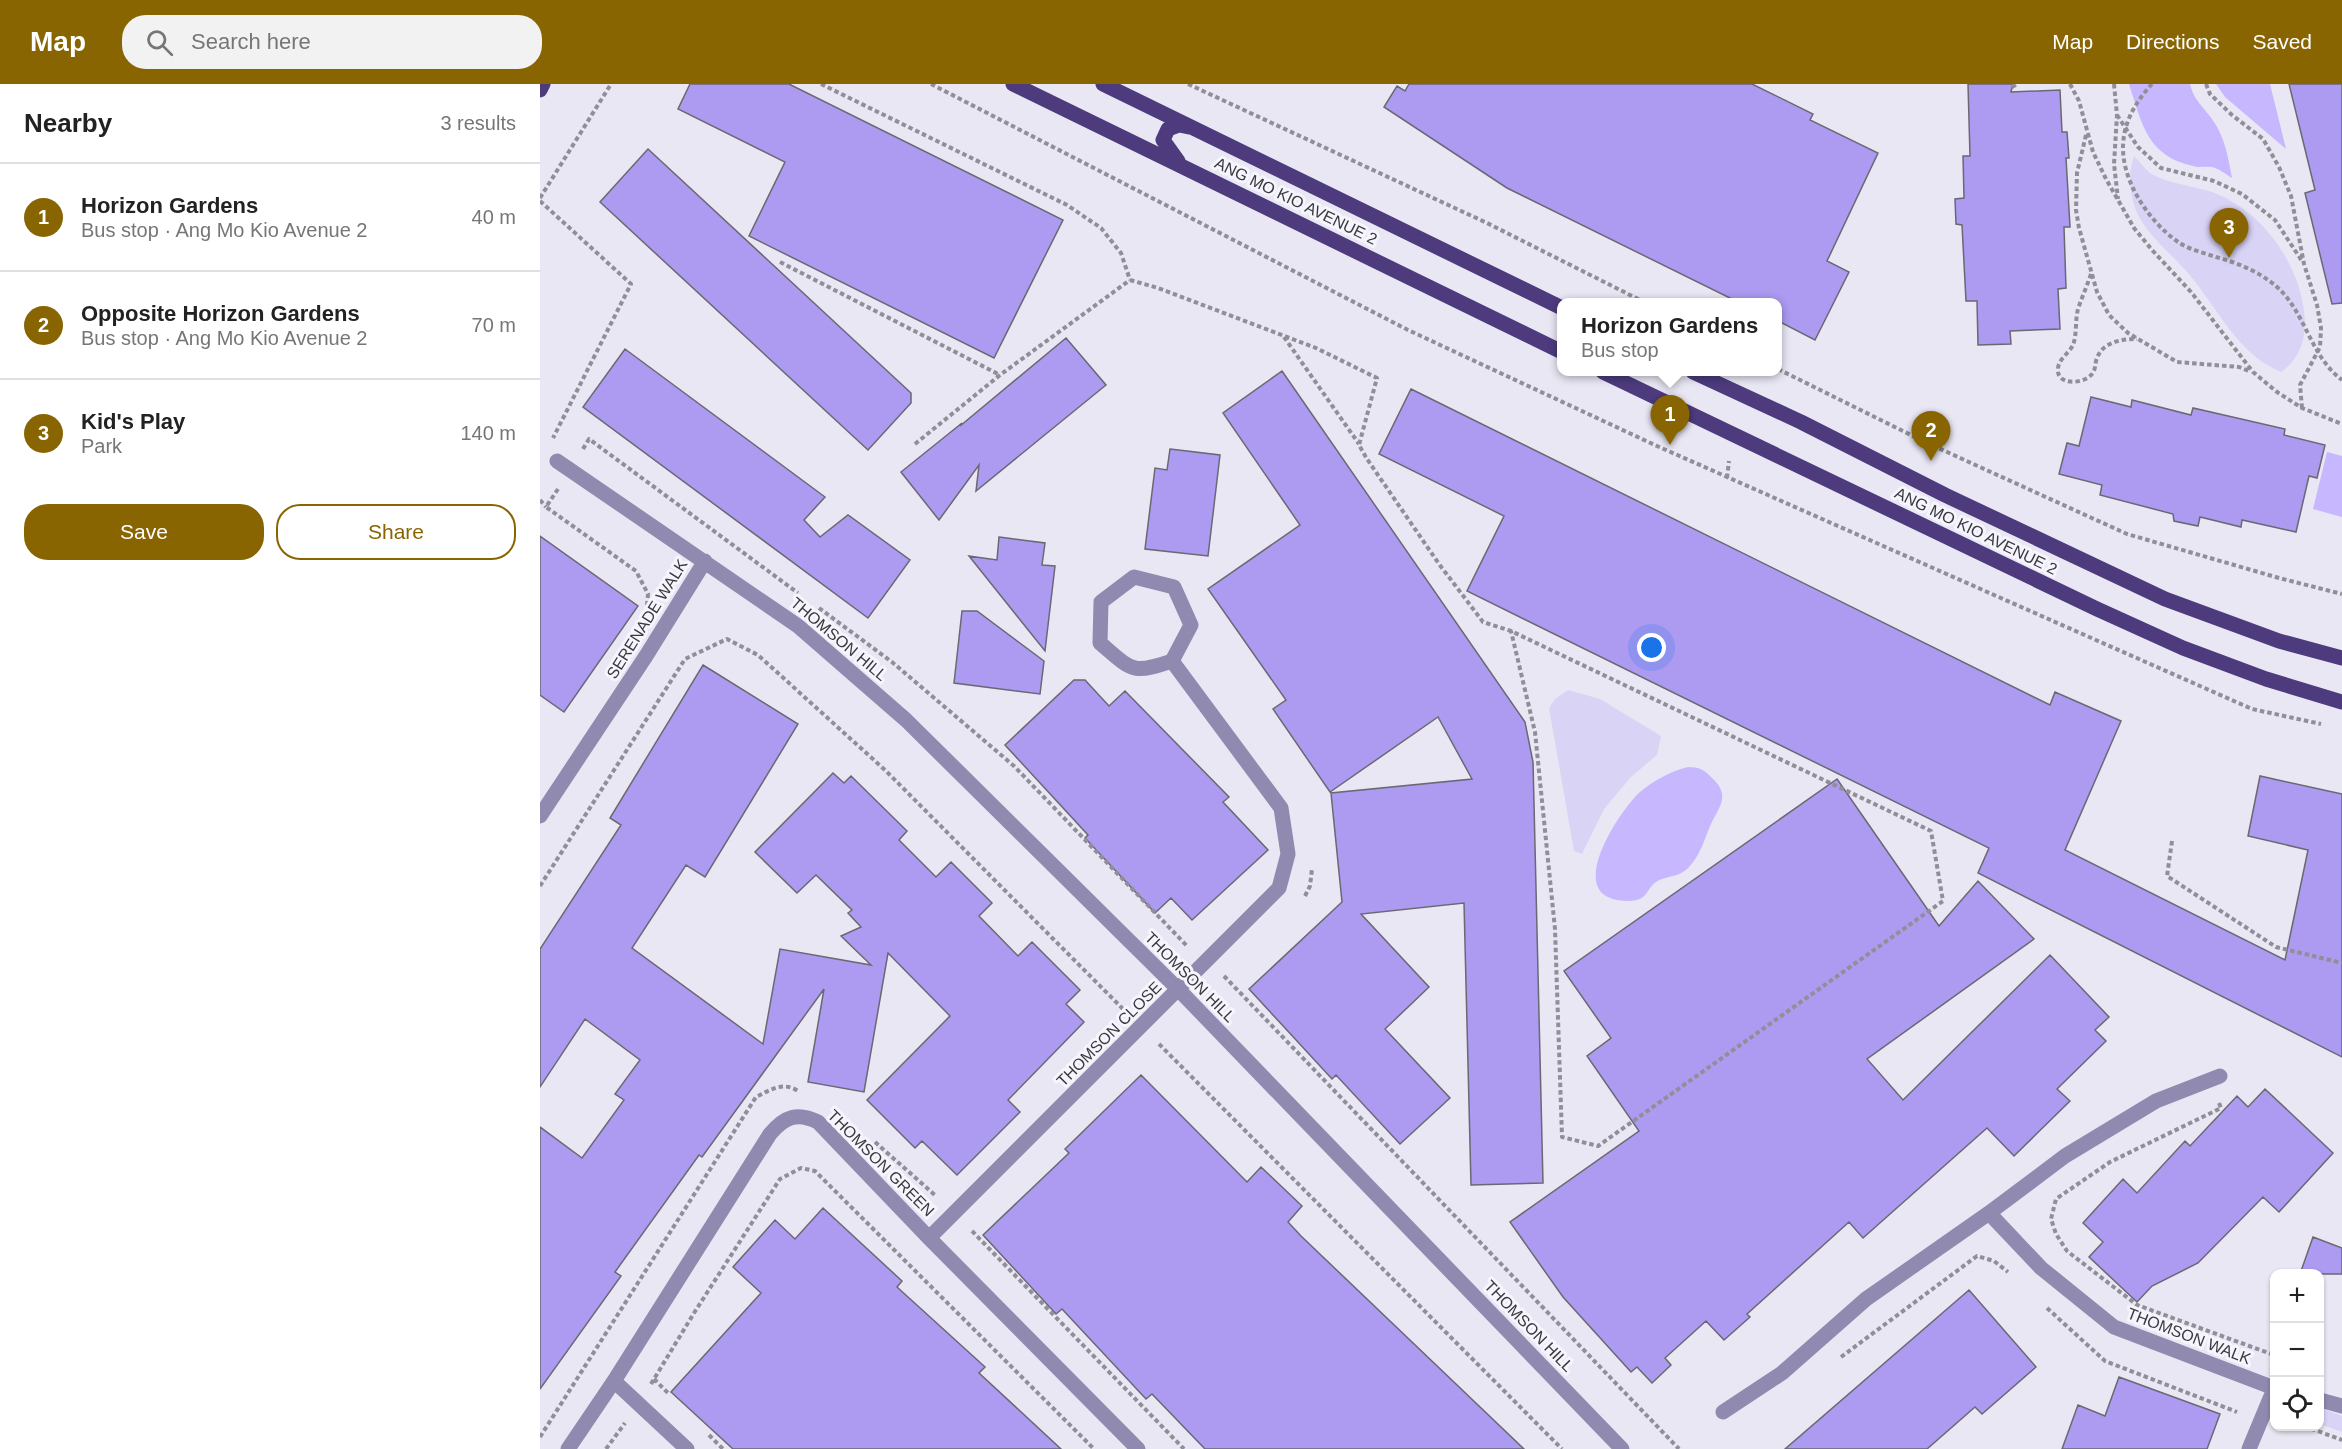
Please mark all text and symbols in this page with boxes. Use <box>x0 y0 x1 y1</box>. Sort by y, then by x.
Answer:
search box <box>122 15 542 69</box>
text: Map <box>30 26 86 57</box>
icon: search <box>143 26 176 59</box>
text: Search here <box>191 29 311 54</box>
text: Map <box>2052 30 2093 53</box>
text: Directions <box>2126 30 2219 53</box>
text: Saved <box>2252 30 2312 53</box>
text: Nearby <box>24 108 112 138</box>
text: 3 results <box>440 112 516 134</box>
street label: ANG MO KIO AVENUE 2 <box>1212 154 1380 248</box>
text: Horizon Gardens <box>81 193 258 218</box>
text: 1 <box>38 206 49 228</box>
text: 40 m <box>472 206 516 228</box>
pin: 3 <box>2210 208 2248 258</box>
text: Bus stop · Ang Mo Kio Avenue 2 <box>81 219 367 241</box>
popup <box>1557 298 1782 376</box>
text: Opposite Horizon Gardens <box>81 301 360 326</box>
text: Horizon Gardens <box>1581 313 1758 338</box>
text: 2 <box>38 314 49 336</box>
text: 70 m <box>472 314 516 336</box>
text: Bus stop · Ang Mo Kio Avenue 2 <box>81 327 367 349</box>
text: Bus stop <box>1581 339 1659 361</box>
pin: 1 <box>1650 396 1690 445</box>
text: Kid's Play <box>81 409 185 434</box>
pin: 2 <box>1912 412 1950 461</box>
text: 3 <box>38 422 49 444</box>
text: 140 m <box>460 422 516 444</box>
text: Park <box>81 435 122 457</box>
street label: ANG MO KIO AVENUE 2 <box>1892 484 2060 578</box>
button: Save <box>24 504 264 560</box>
button: Share <box>276 504 516 560</box>
street label: SERENADE WALK <box>603 556 691 682</box>
street label: THOMSON HILL <box>788 594 891 684</box>
your location <box>1637 633 1666 662</box>
street label: THOMSON HILL <box>1142 929 1239 1026</box>
street label: THOMSON CLOSE <box>1053 978 1165 1090</box>
street label: THOMSON GREEN <box>824 1106 938 1220</box>
map controls <box>2270 1269 2324 1431</box>
button: + <box>2270 1269 2324 1323</box>
street label: THOMSON HILL <box>1481 1277 1577 1375</box>
street label: THOMSON WALK <box>2125 1305 2253 1368</box>
button: − <box>2270 1323 2324 1377</box>
button: locate <box>2270 1377 2324 1431</box>

